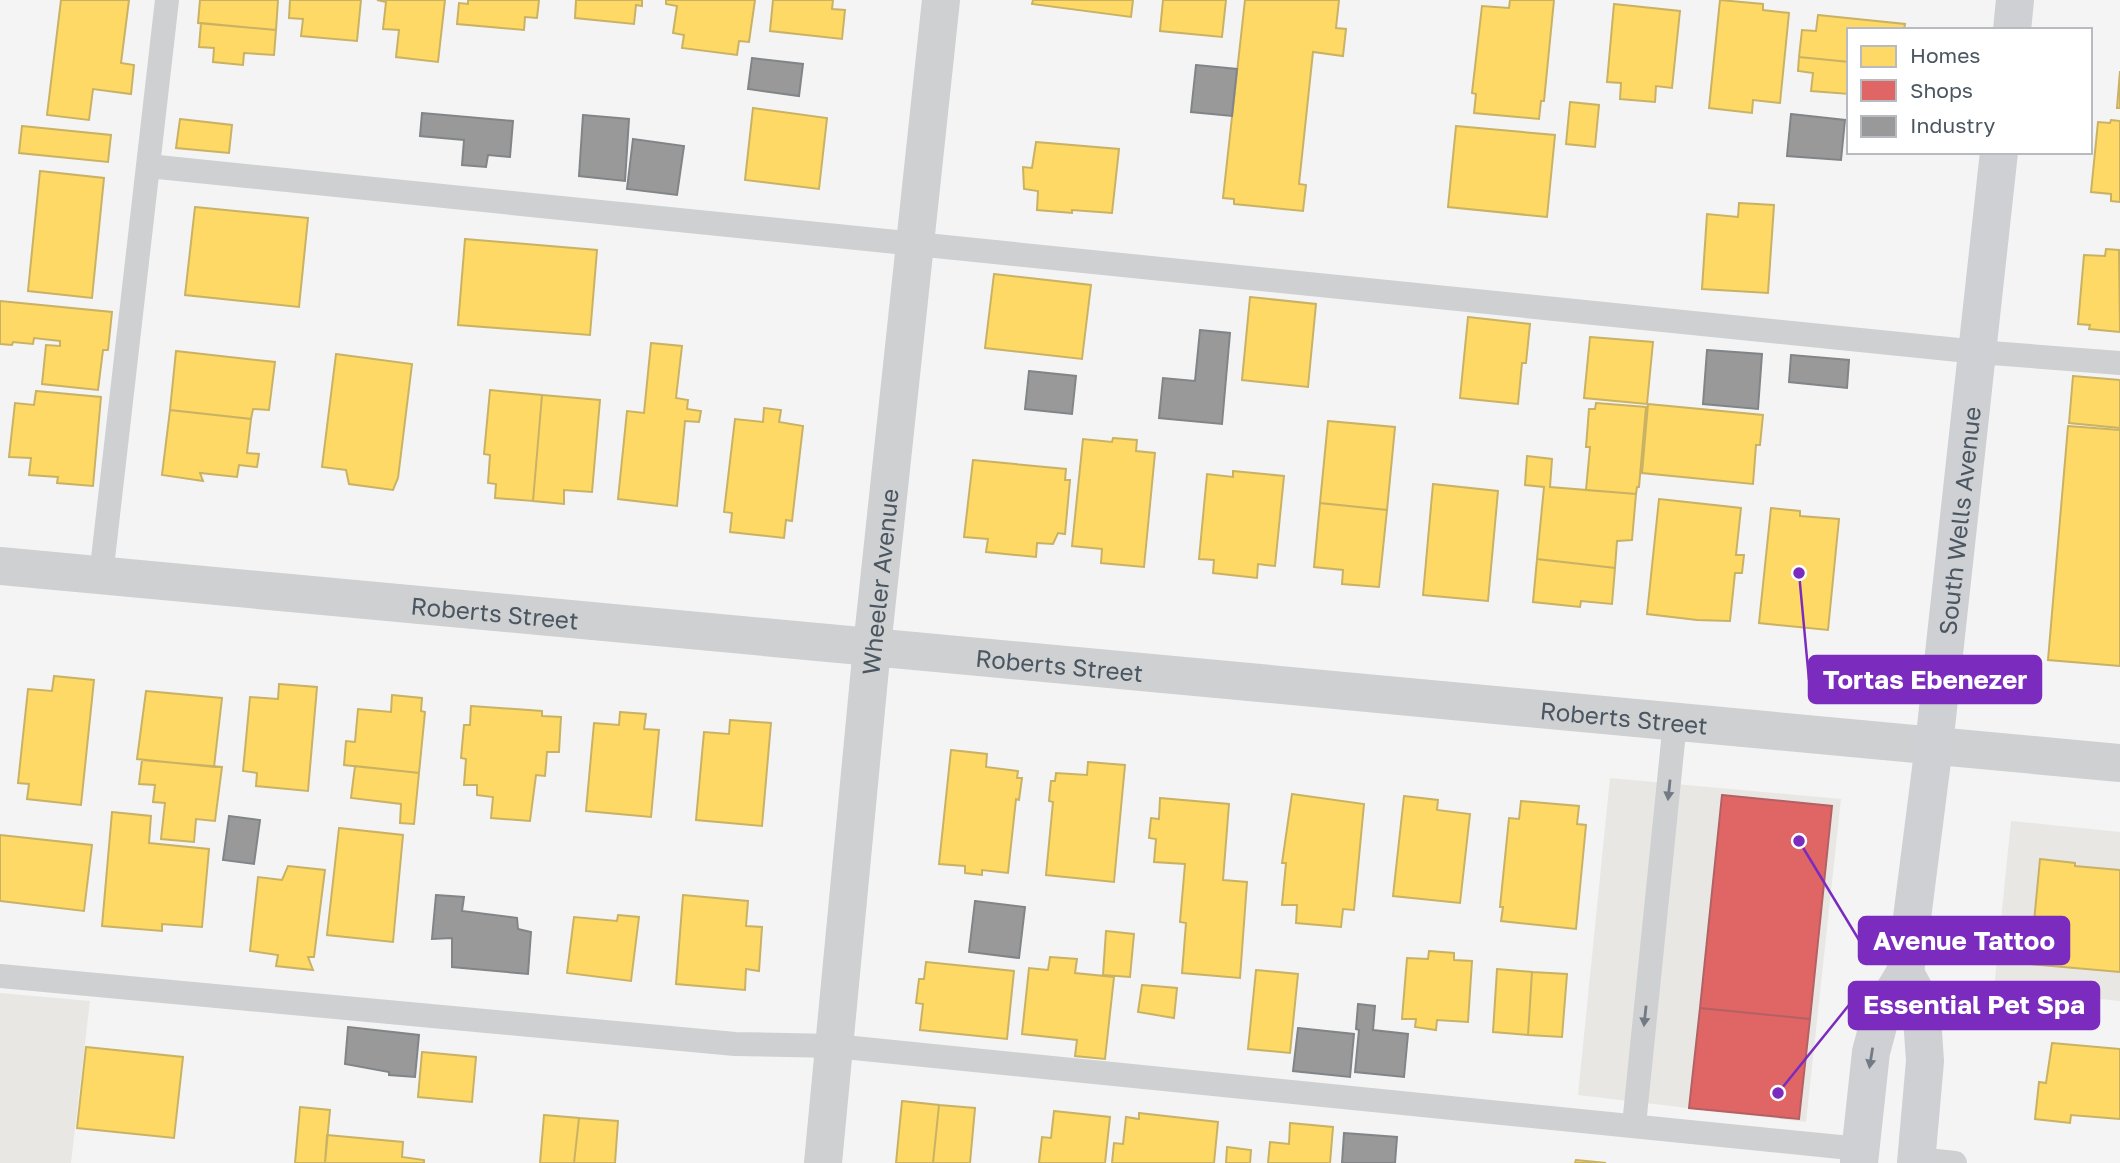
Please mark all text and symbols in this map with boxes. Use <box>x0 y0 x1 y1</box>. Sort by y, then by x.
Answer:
legend <box>1847 28 2092 154</box>
text: Homes <box>1910 42 1980 68</box>
text: Shops <box>1910 77 1973 103</box>
text: Industry <box>1910 112 1995 138</box>
street label: South Wells Avenue <box>1932 405 1986 636</box>
street label: Wheeler Avenue <box>855 487 903 676</box>
street label: Roberts Street <box>410 590 580 634</box>
street label: Roberts Street <box>974 642 1145 687</box>
callout: Tortas Ebenezer <box>1809 656 2041 703</box>
text: Tortas Ebenezer <box>1823 664 2027 695</box>
street label: Roberts Street <box>1539 695 1709 739</box>
one-way arrow <box>1663 779 1674 801</box>
callout: Avenue Tattoo <box>1859 917 2069 964</box>
text: Avenue Tattoo <box>1873 925 2055 956</box>
callout: Essential Pet Spa <box>1849 982 2099 1029</box>
text: Essential Pet Spa <box>1863 989 2085 1020</box>
one-way arrow <box>1640 1005 1651 1027</box>
one-way arrow <box>1865 1047 1876 1069</box>

